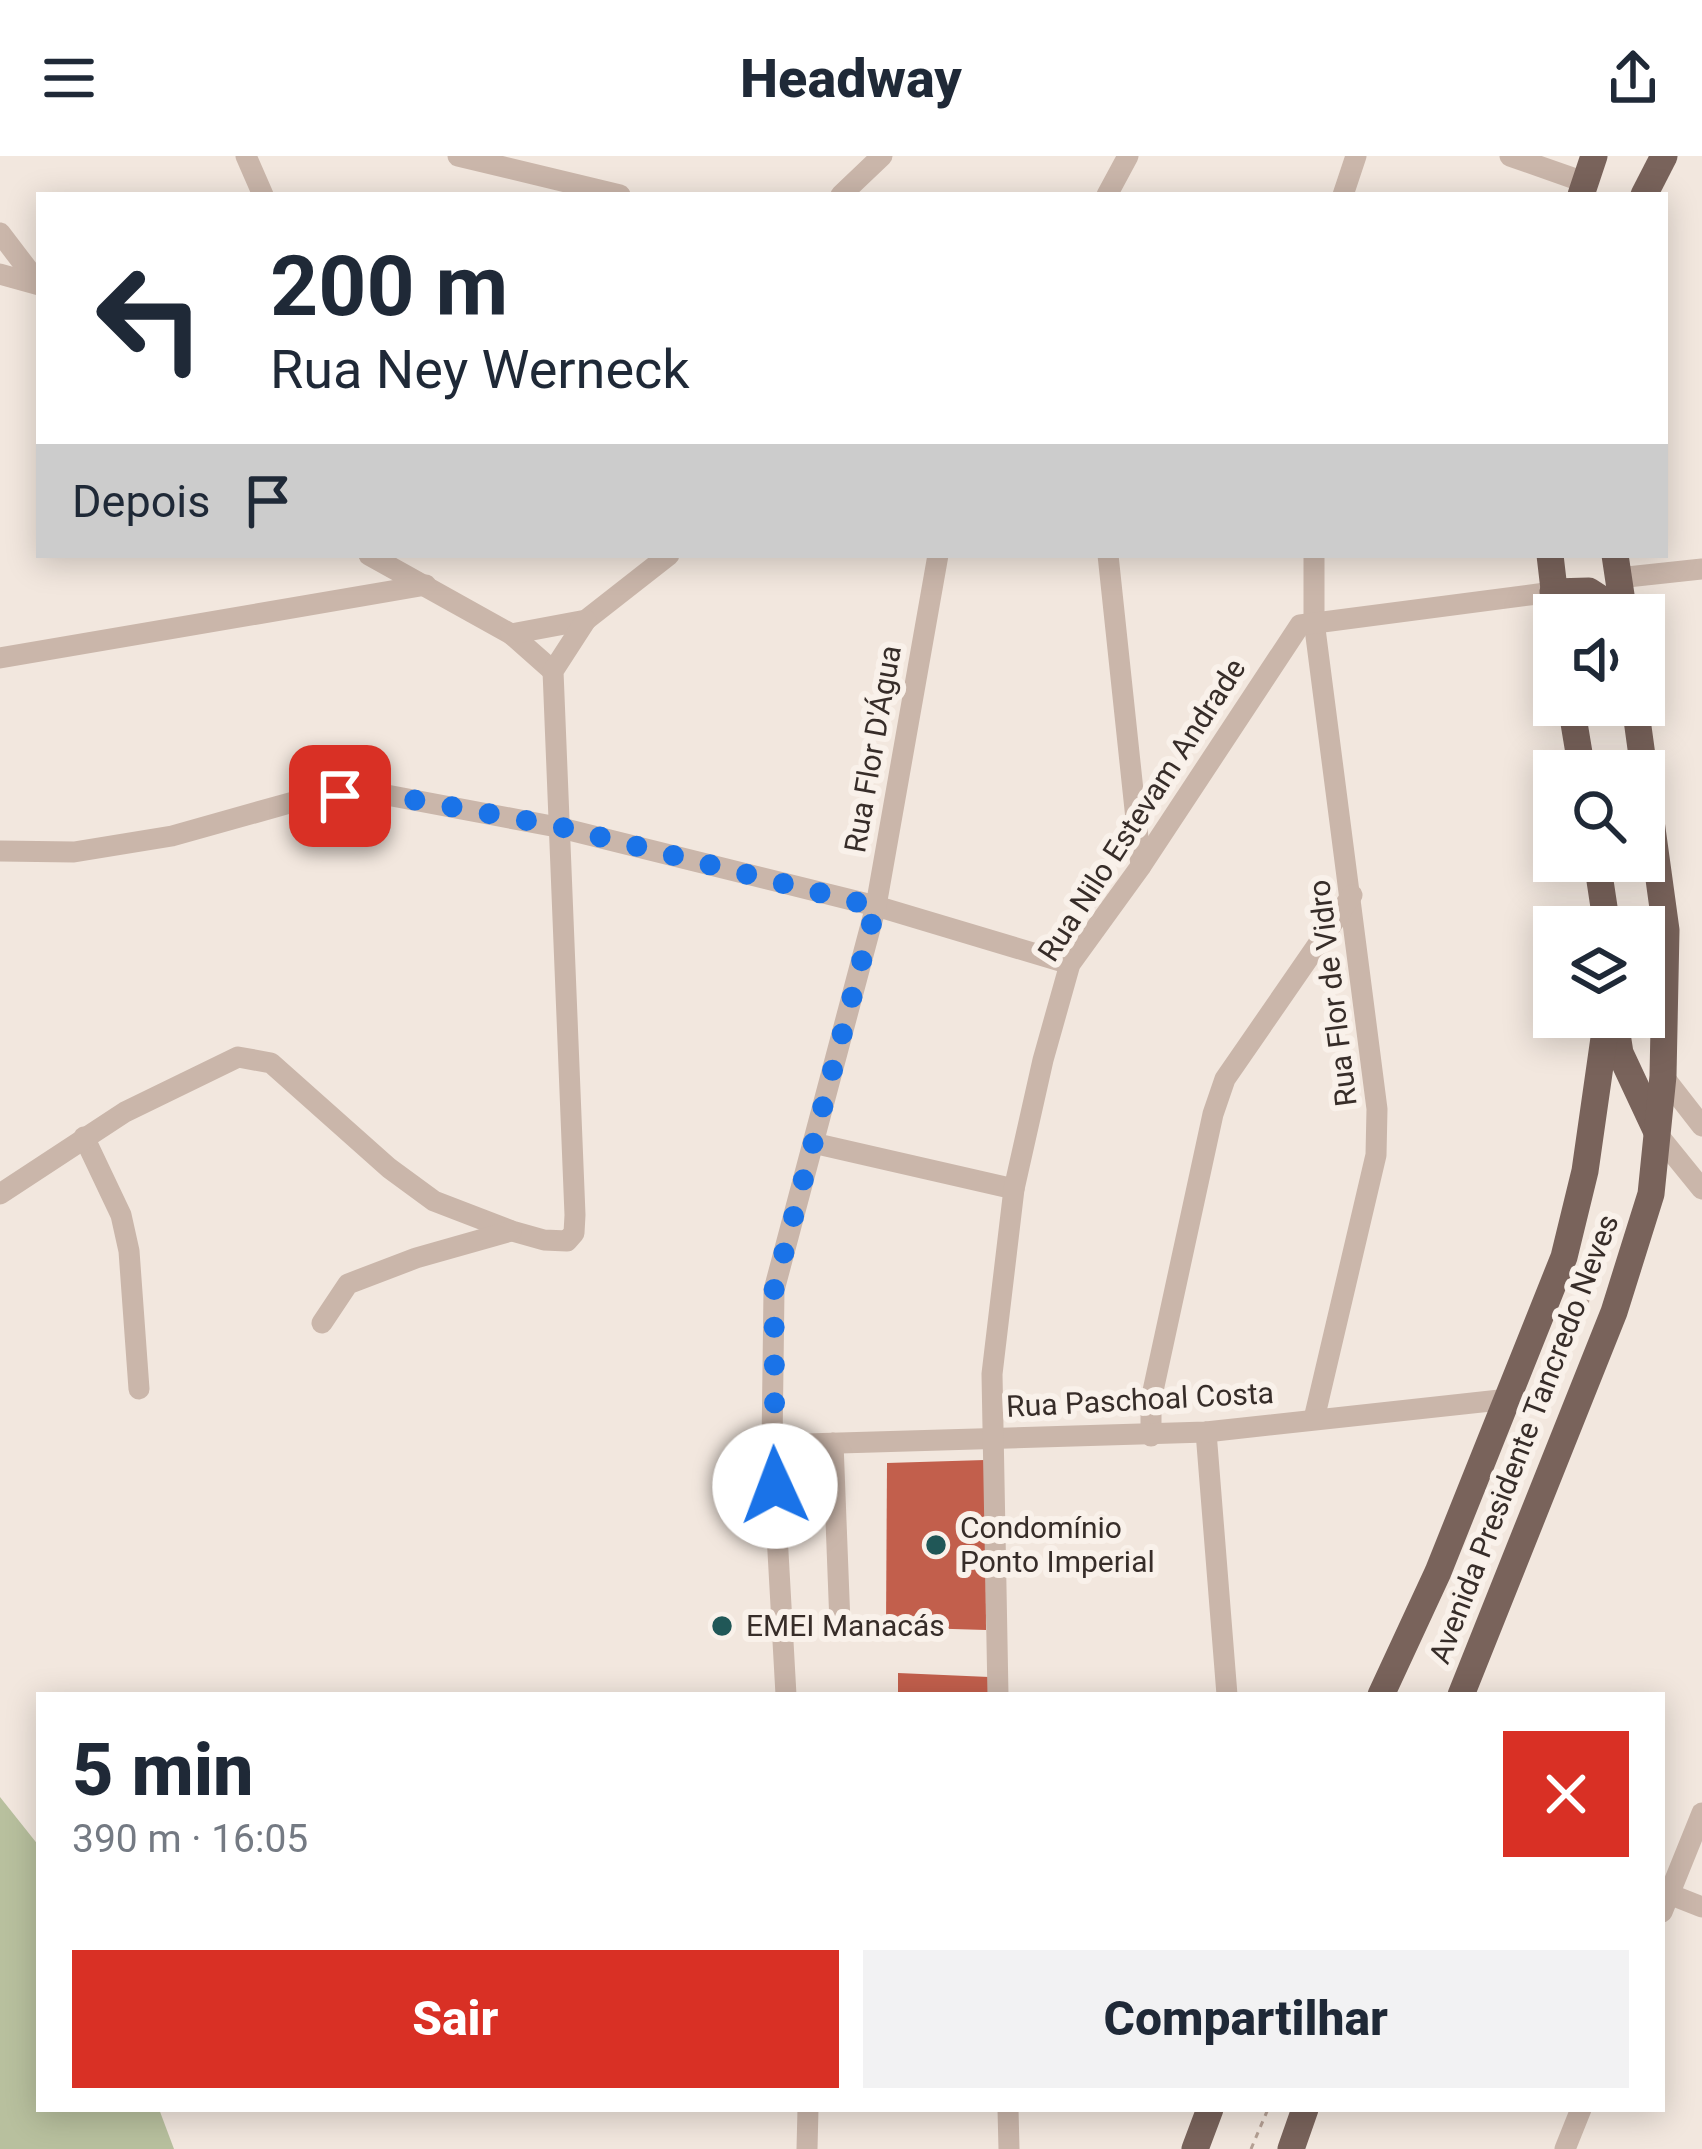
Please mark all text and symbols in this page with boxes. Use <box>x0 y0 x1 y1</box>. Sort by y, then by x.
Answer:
icon: menu <box>36 45 102 111</box>
icon: share <box>1600 45 1666 111</box>
text: Headway <box>740 47 962 110</box>
text: 200 m <box>270 237 508 336</box>
icon: left <box>72 240 228 396</box>
text: Rua Ney Werneck <box>270 338 690 401</box>
icon: arrive <box>235 468 301 534</box>
text: Depois <box>72 475 211 528</box>
map controls <box>1533 594 1665 1038</box>
button: sound <box>1533 594 1665 726</box>
street label: Rua Flor D'Água <box>837 643 908 855</box>
street label: Rua Nilo Estevam Andrade <box>1031 652 1253 968</box>
pin <box>289 745 391 847</box>
button: search <box>1533 750 1665 882</box>
icon: arrive <box>307 763 373 829</box>
street label: Rua Flor de Vidro <box>1301 878 1364 1108</box>
button: layers <box>1533 906 1665 1038</box>
street label: Avenida Presidente Tancredo Neves <box>1422 1209 1626 1668</box>
street label: Rua Paschoal Costa <box>1005 1375 1275 1424</box>
position arrow <box>712 1423 838 1549</box>
place label: Condomínio Ponto Imperial <box>960 1510 1155 1579</box>
marker: Condomínio Ponto Imperial <box>923 1532 949 1558</box>
place label: EMEI Manacás <box>746 1608 945 1643</box>
marker: EMEI Manacás <box>709 1613 735 1639</box>
text: 5 min <box>72 1728 254 1813</box>
button: close <box>1503 1731 1629 1857</box>
text: 390 m · 16:05 <box>72 1816 308 1862</box>
button: Sair <box>72 1950 839 2088</box>
button: Compartilhar <box>863 1950 1629 2088</box>

